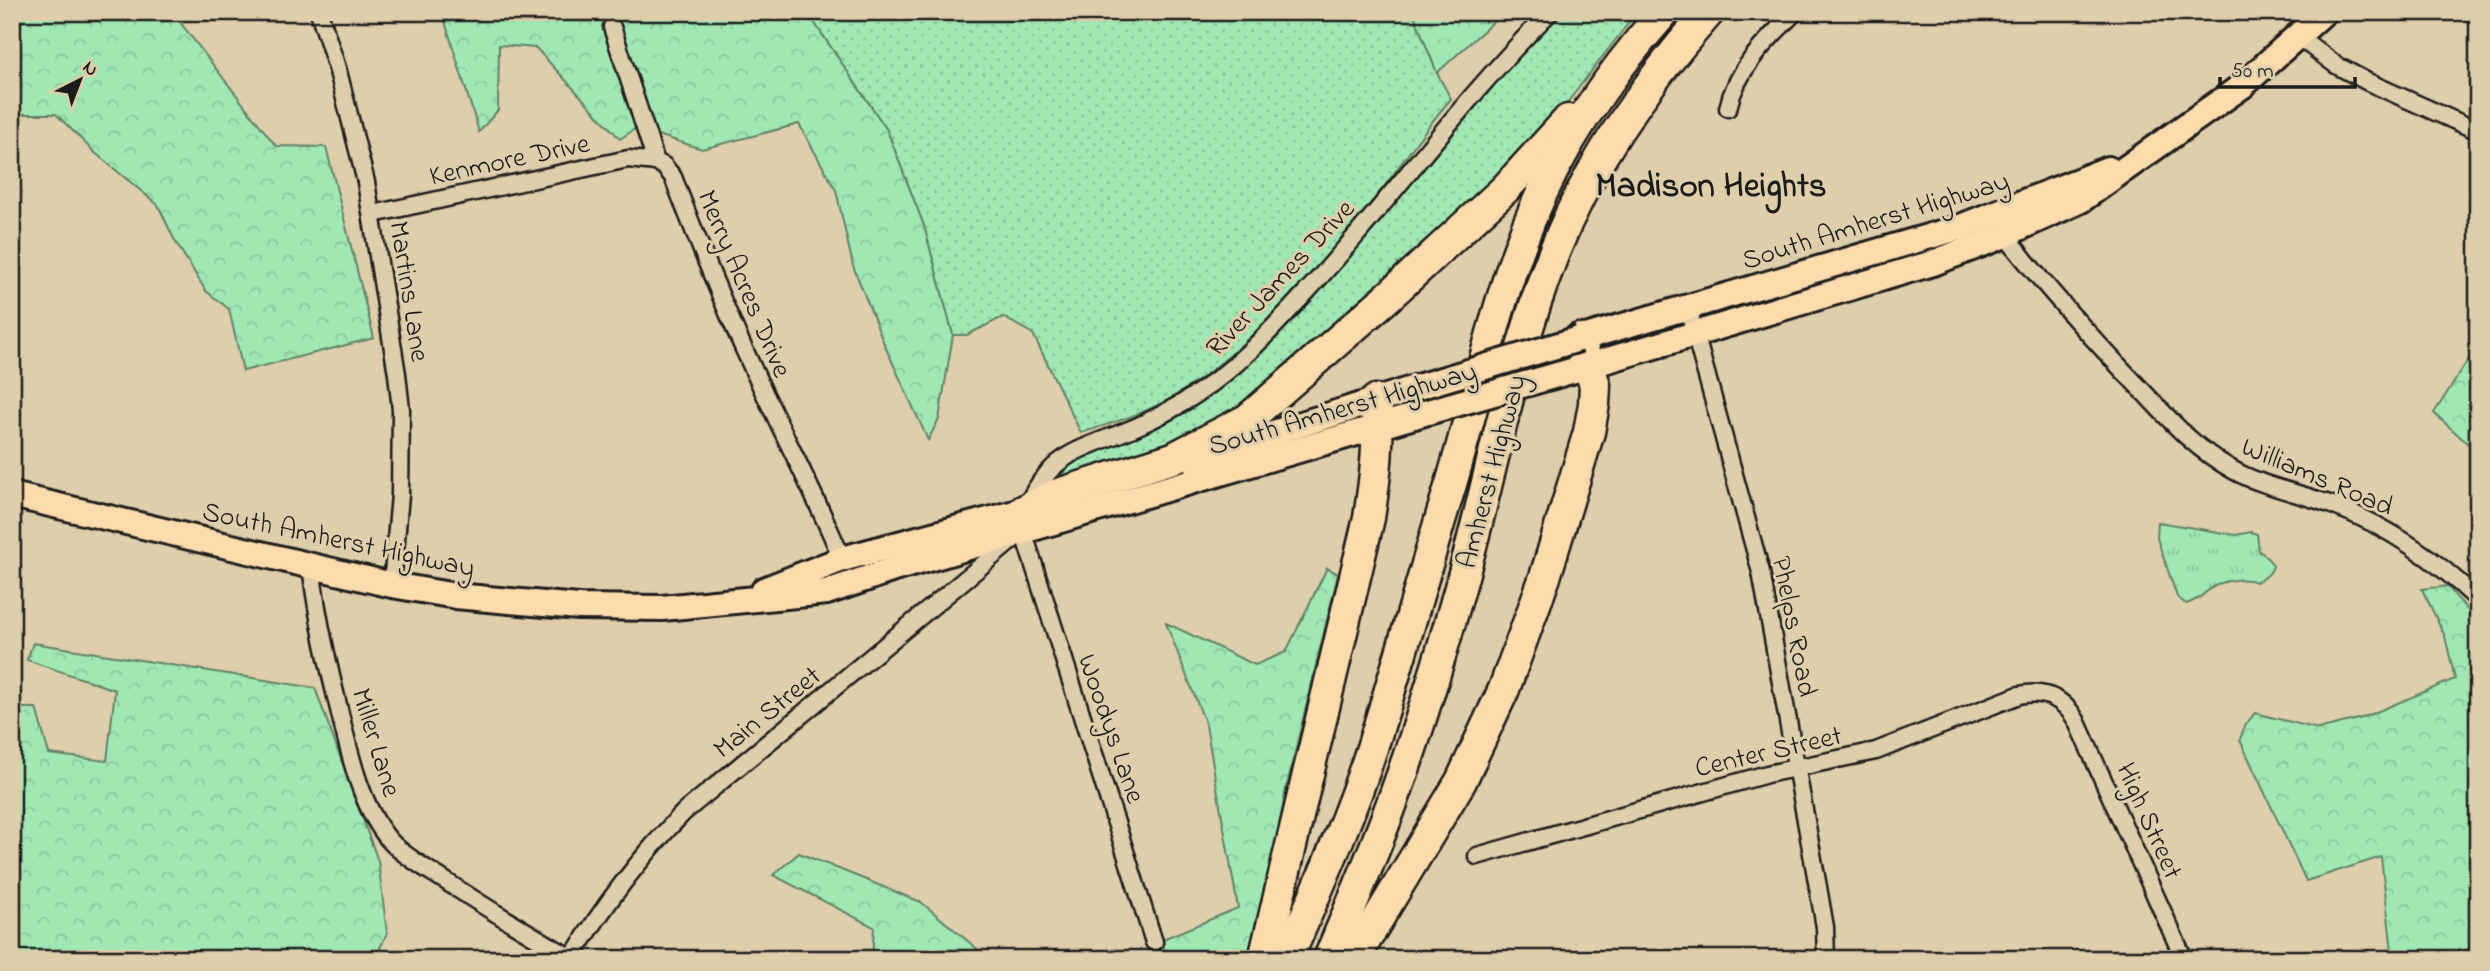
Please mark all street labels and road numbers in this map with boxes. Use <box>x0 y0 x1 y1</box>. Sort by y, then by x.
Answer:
street label: Kenmore Drive <box>426 124 594 198</box>
street label: South Amherst Highway <box>1737 162 2015 283</box>
street label: Merry Acres Drive <box>685 184 801 385</box>
street label: River James Drive <box>1197 191 1366 368</box>
street label: Martins Lane <box>376 218 439 365</box>
street label: South Amherst Highway <box>1204 352 1482 468</box>
street label: Amherst Highway <box>1448 370 1539 573</box>
street label: Williams Road <box>2234 428 2399 529</box>
street label: South Amherst Highway <box>198 493 478 590</box>
street label: Phelps Road <box>1759 553 1826 701</box>
street label: Woodys Lane <box>1065 649 1154 810</box>
street label: Main Street <box>705 657 831 770</box>
street label: Miller Lane <box>339 684 411 803</box>
street label: Center Street <box>1691 717 1846 790</box>
street label: High Street <box>2104 757 2192 886</box>

